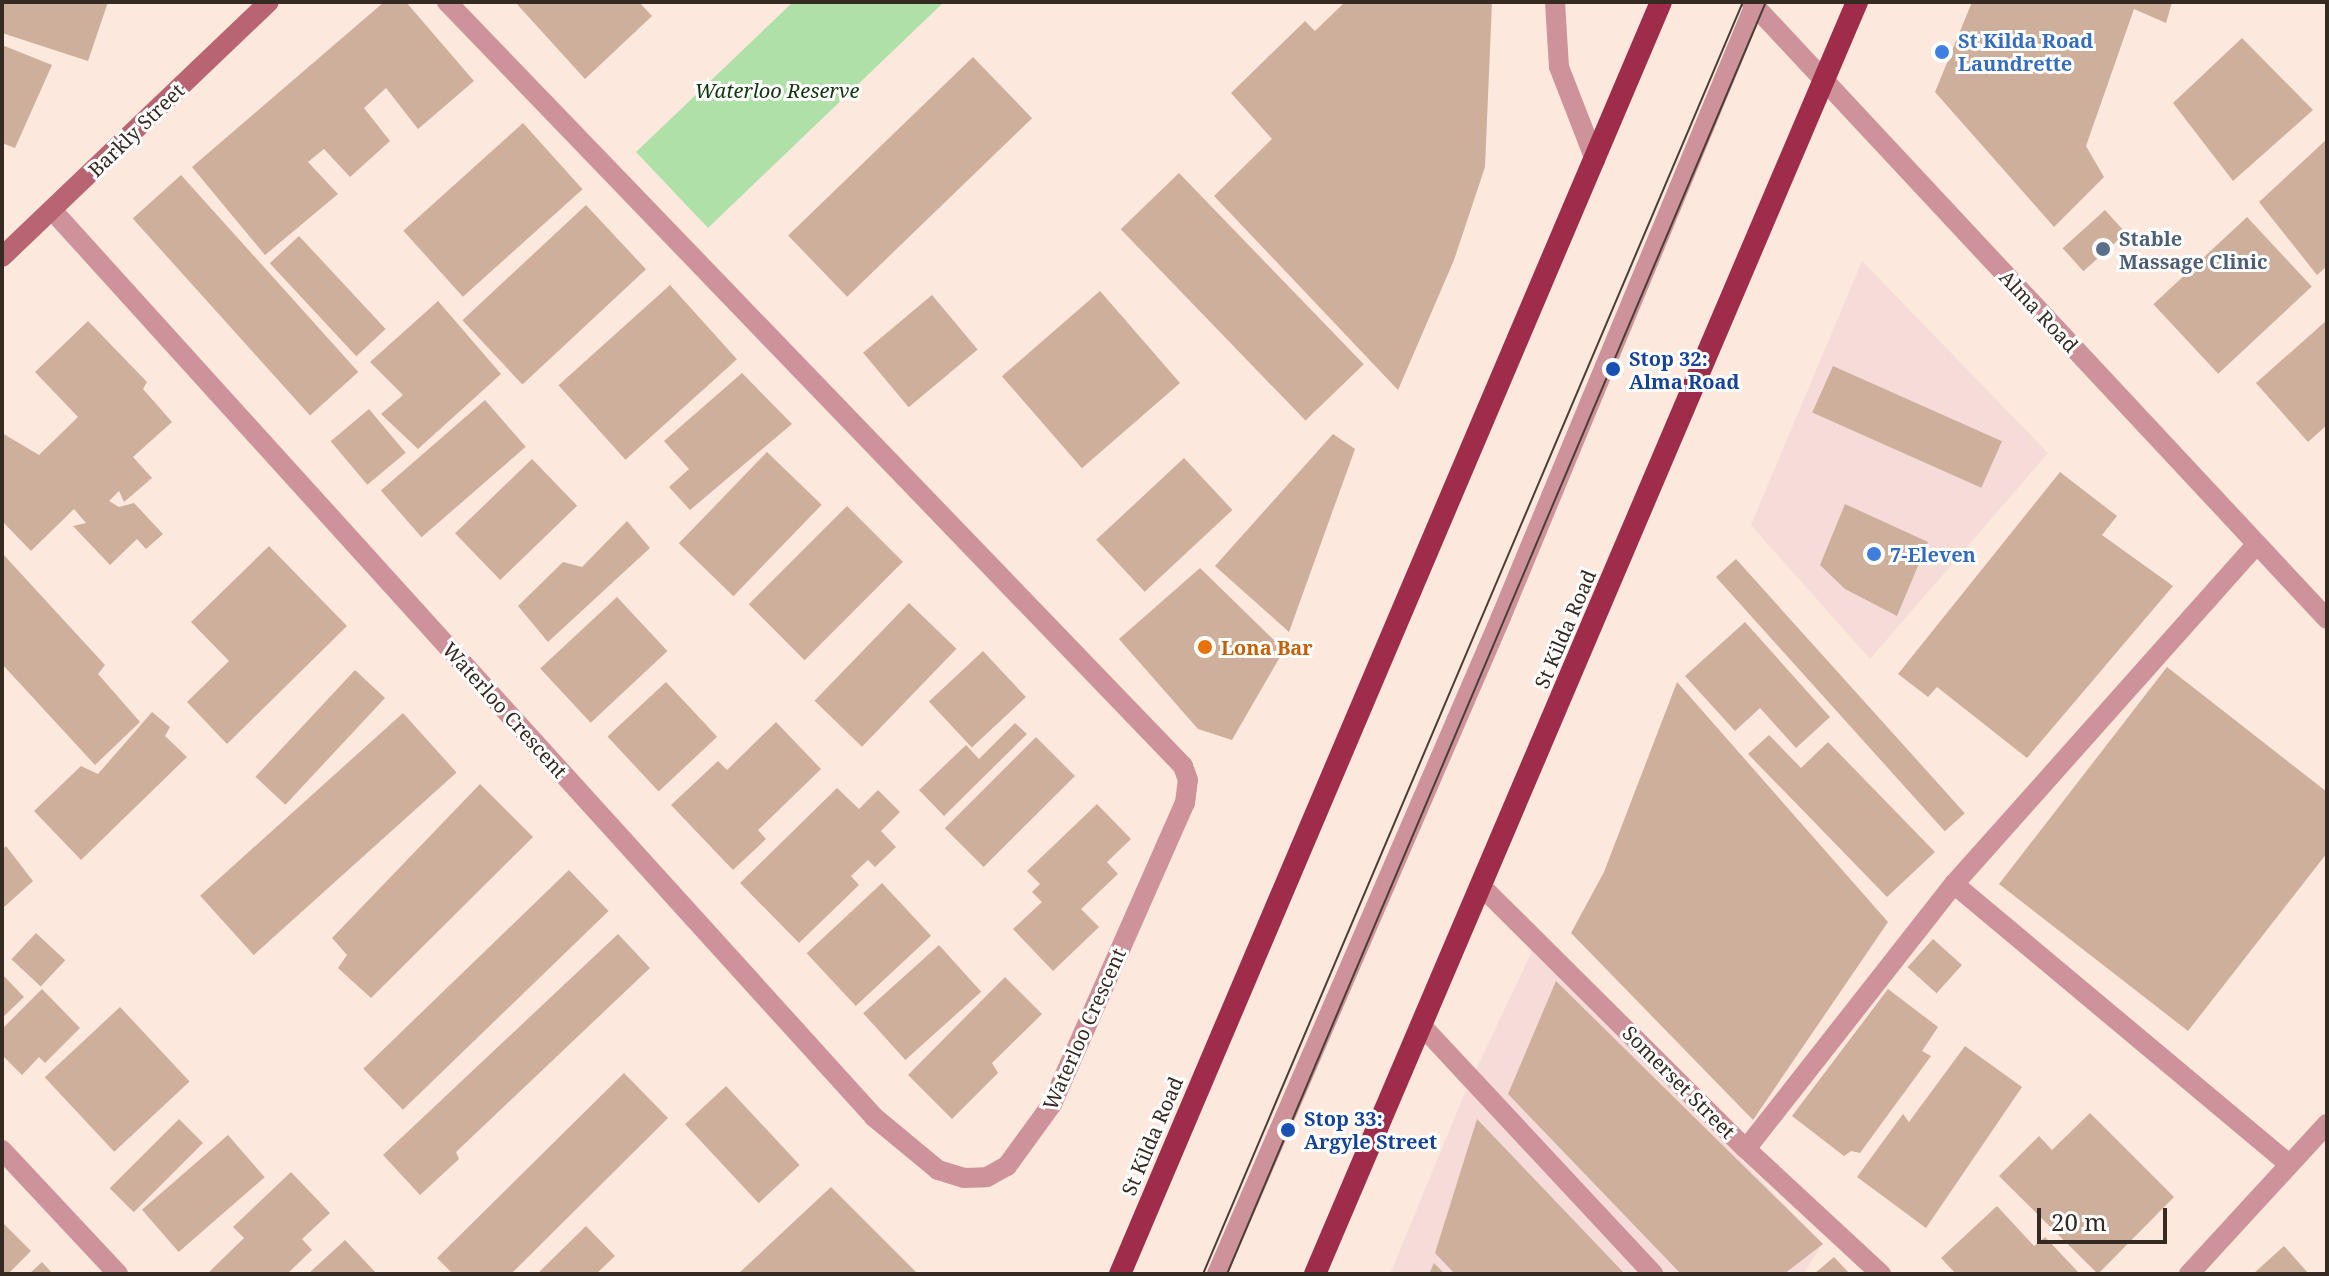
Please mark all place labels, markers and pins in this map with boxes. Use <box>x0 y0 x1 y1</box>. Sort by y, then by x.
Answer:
place label: St Kilda Road Laundrette <box>1958 28 2093 75</box>
marker: St Kilda Road Laundrette <box>1933 43 1951 61</box>
place label: Stable Massage Clinic <box>2119 226 2267 273</box>
marker: Stable Massage Clinic <box>2094 240 2112 258</box>
place label: Stop 32: Alma Road <box>1629 346 1740 393</box>
marker: Stop 32: Alma Road <box>1604 360 1622 378</box>
place label: 7-Eleven <box>1890 542 1976 566</box>
marker: 7-Eleven <box>1865 545 1883 563</box>
place label: Lona Bar <box>1221 635 1313 659</box>
marker: Lona Bar <box>1196 638 1214 656</box>
place label: Stop 33: Argyle Street <box>1304 1106 1437 1153</box>
marker: Stop 33: Argyle Street <box>1279 1121 1297 1139</box>

